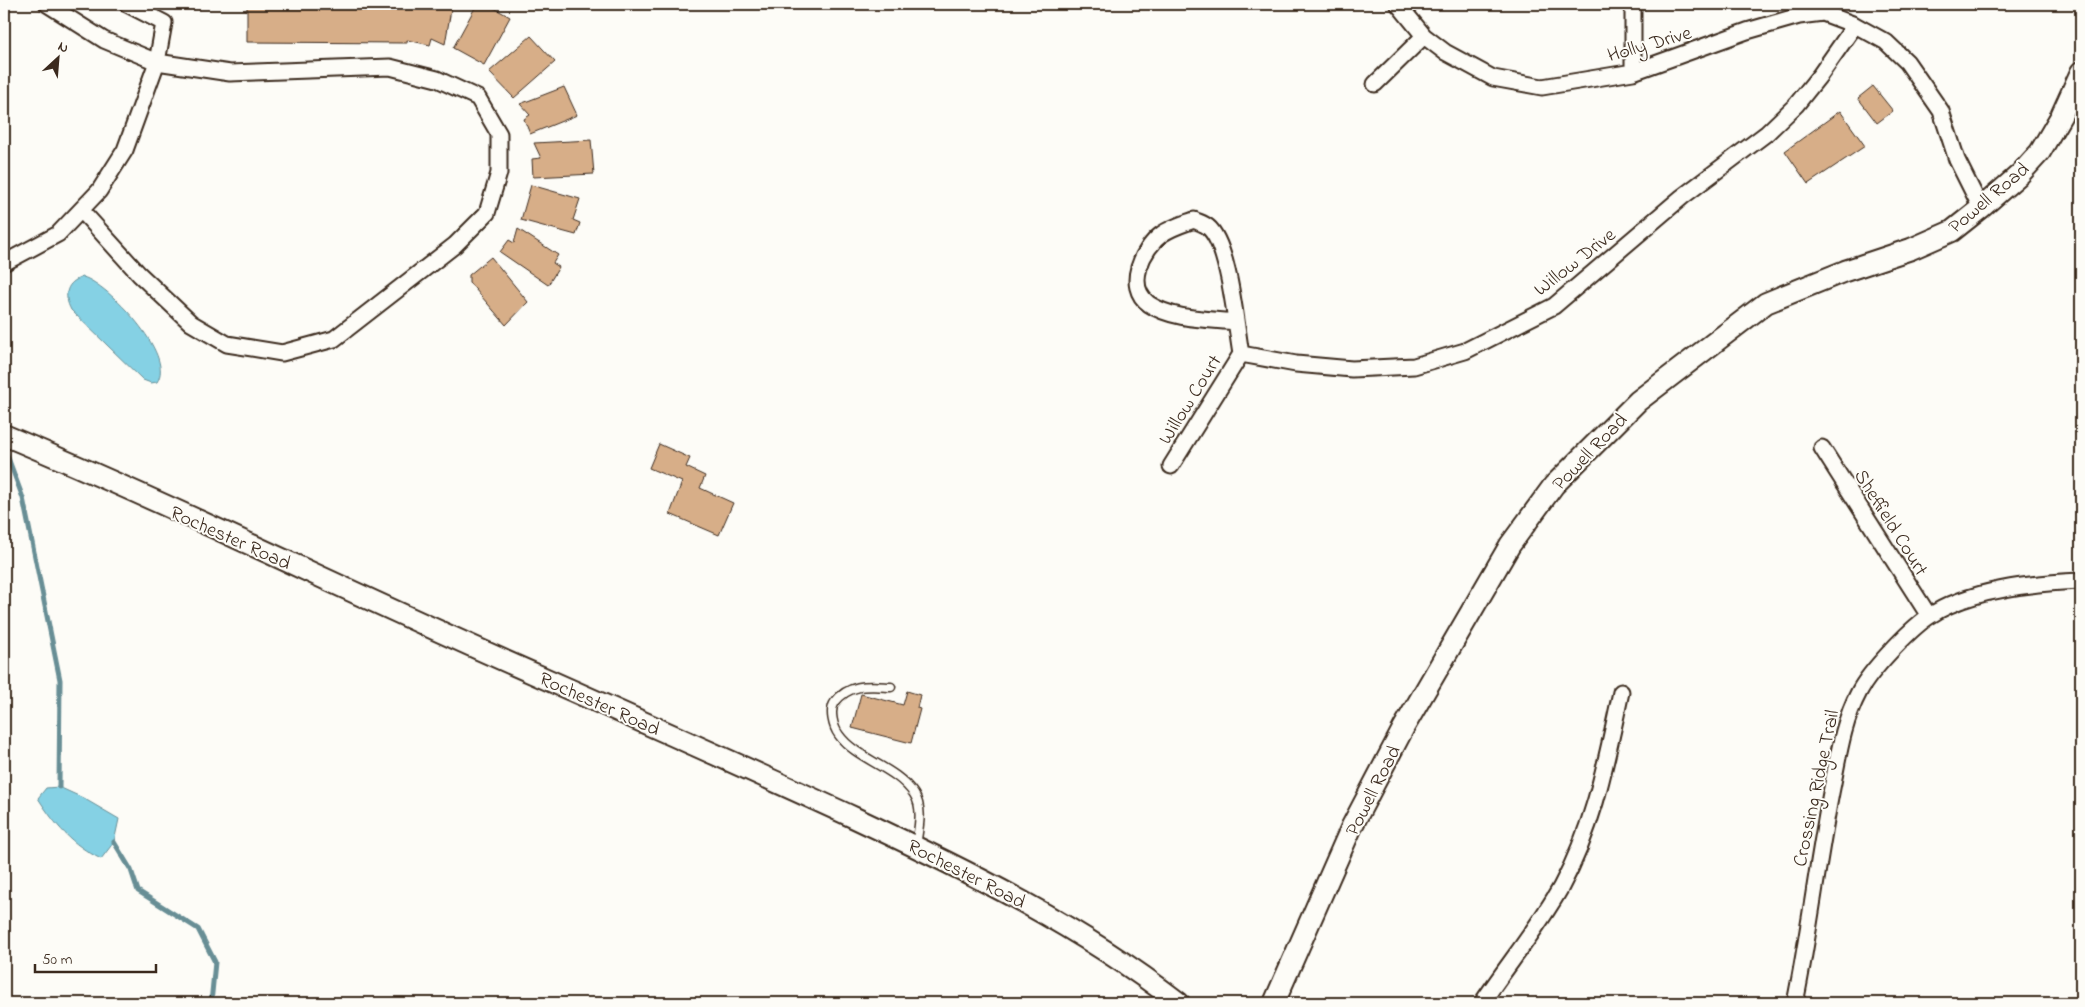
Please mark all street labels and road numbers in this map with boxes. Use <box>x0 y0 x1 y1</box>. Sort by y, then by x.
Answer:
street label: Holly Drive <box>1604 20 1695 71</box>
street label: Powell Road <box>1943 156 2036 242</box>
street label: Willow Drive <box>1528 222 1623 304</box>
street label: Willow Court <box>1152 350 1230 451</box>
street label: Powell Road <box>1546 407 1635 498</box>
street label: Sheffield Court <box>1846 464 1934 583</box>
street label: Rochester Road <box>165 500 295 579</box>
street label: Rochester Road <box>534 666 664 745</box>
street label: Crossing Ridge Trail <box>1787 707 1849 870</box>
street label: Powell Road <box>1339 741 1409 841</box>
street label: Rochester Road <box>902 833 1030 918</box>

